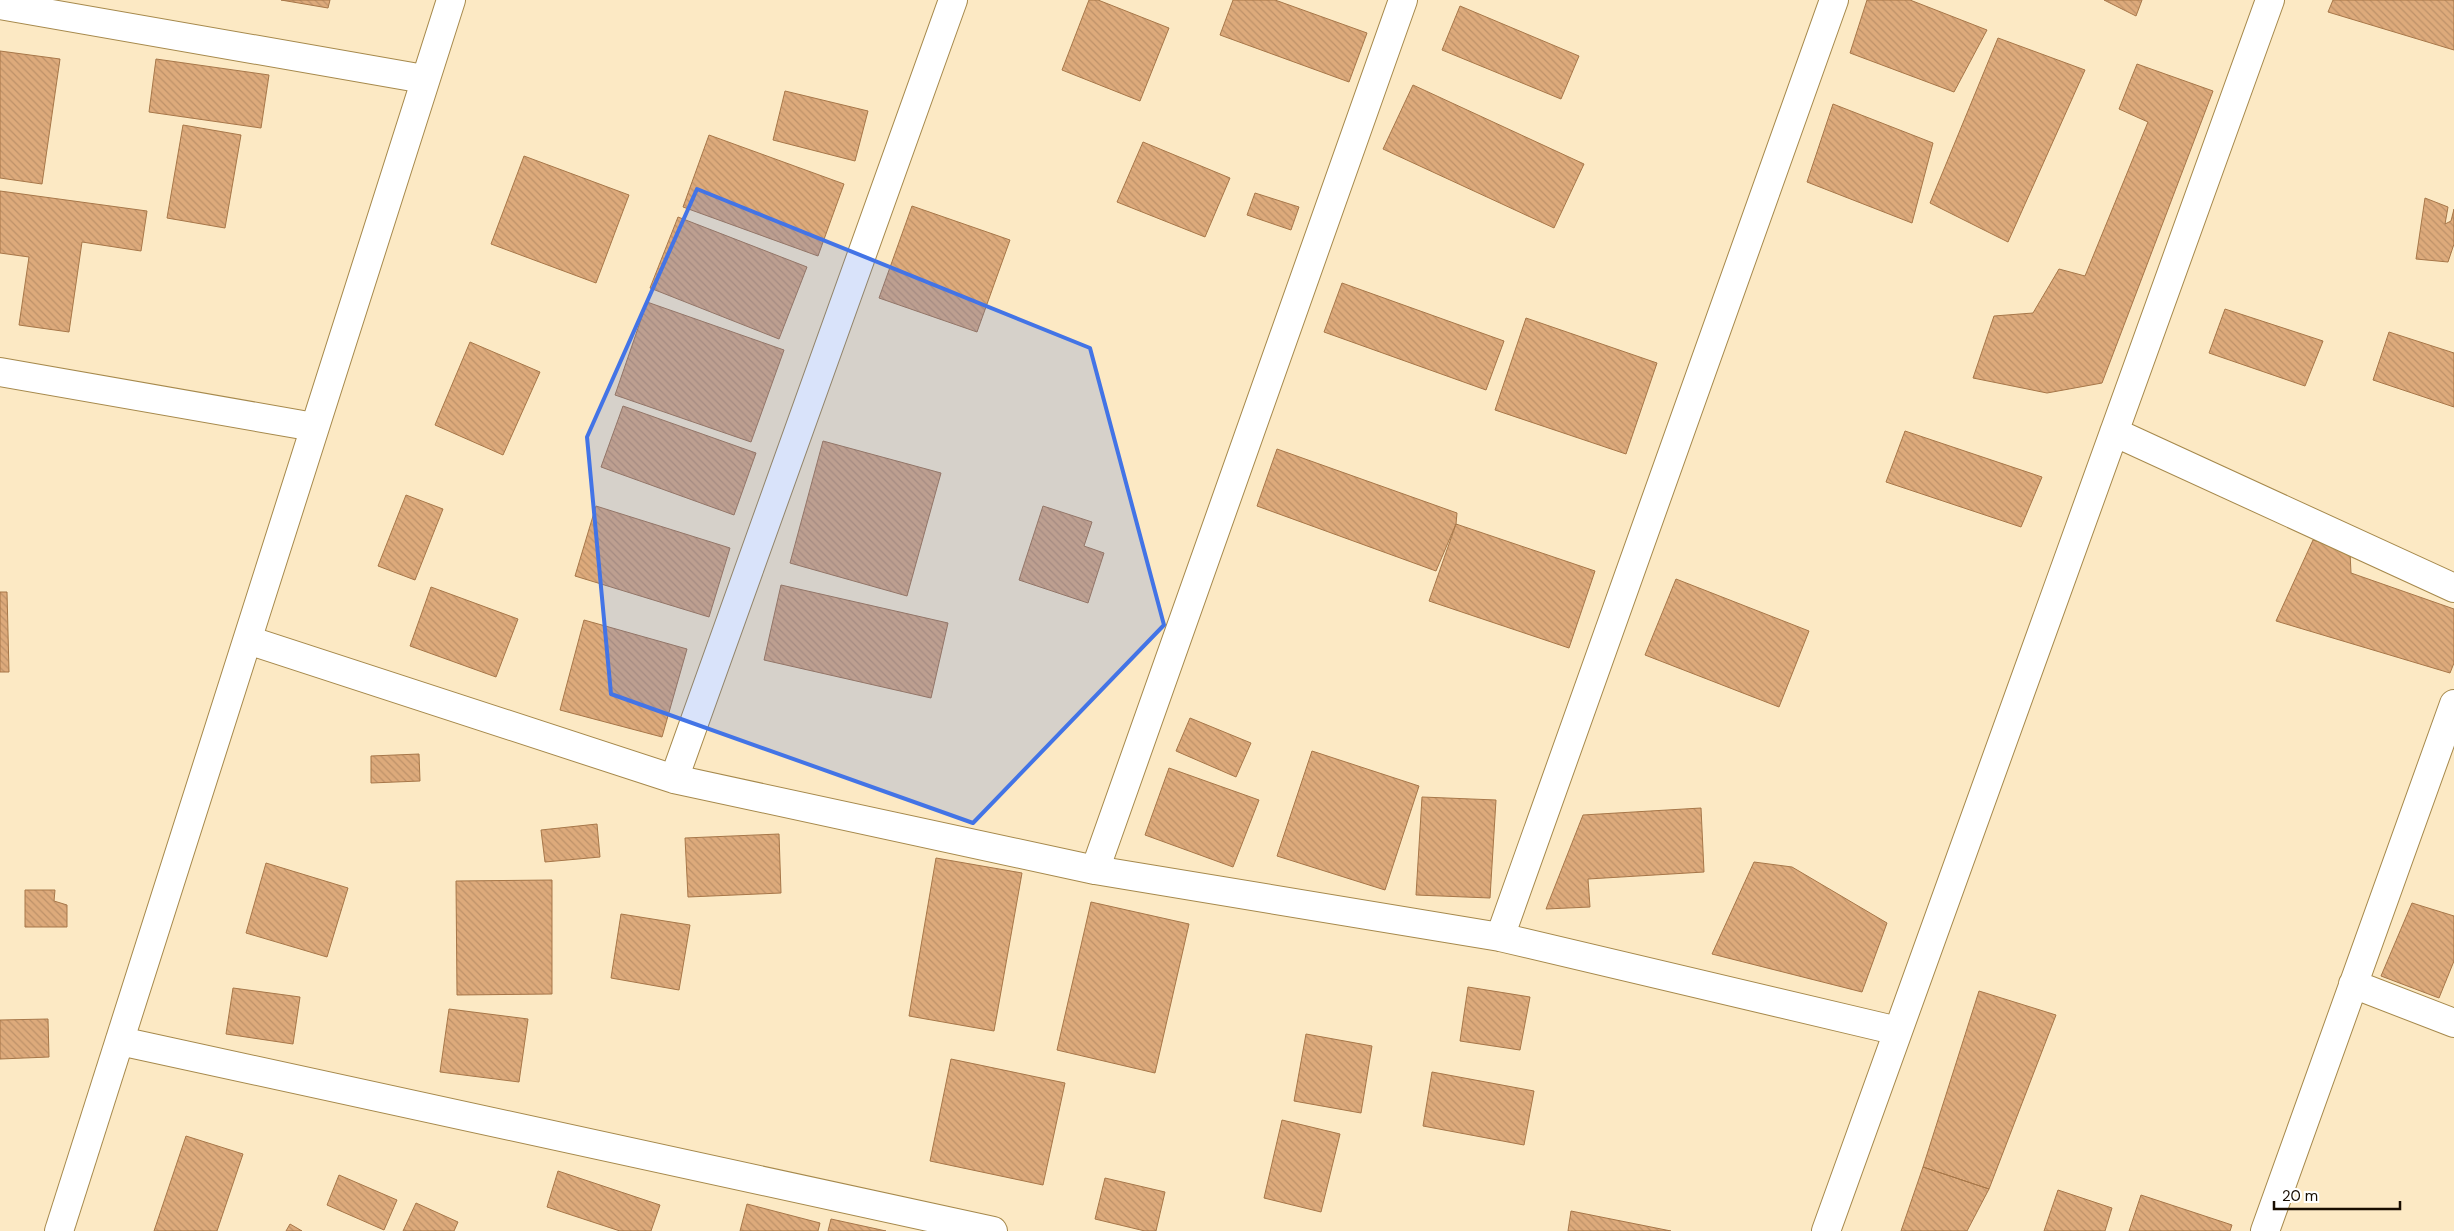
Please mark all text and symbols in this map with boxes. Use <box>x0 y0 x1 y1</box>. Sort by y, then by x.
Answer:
scale bar <box>2274 1178 2400 1210</box>
text: 20 m <box>2282 1186 2318 1206</box>

